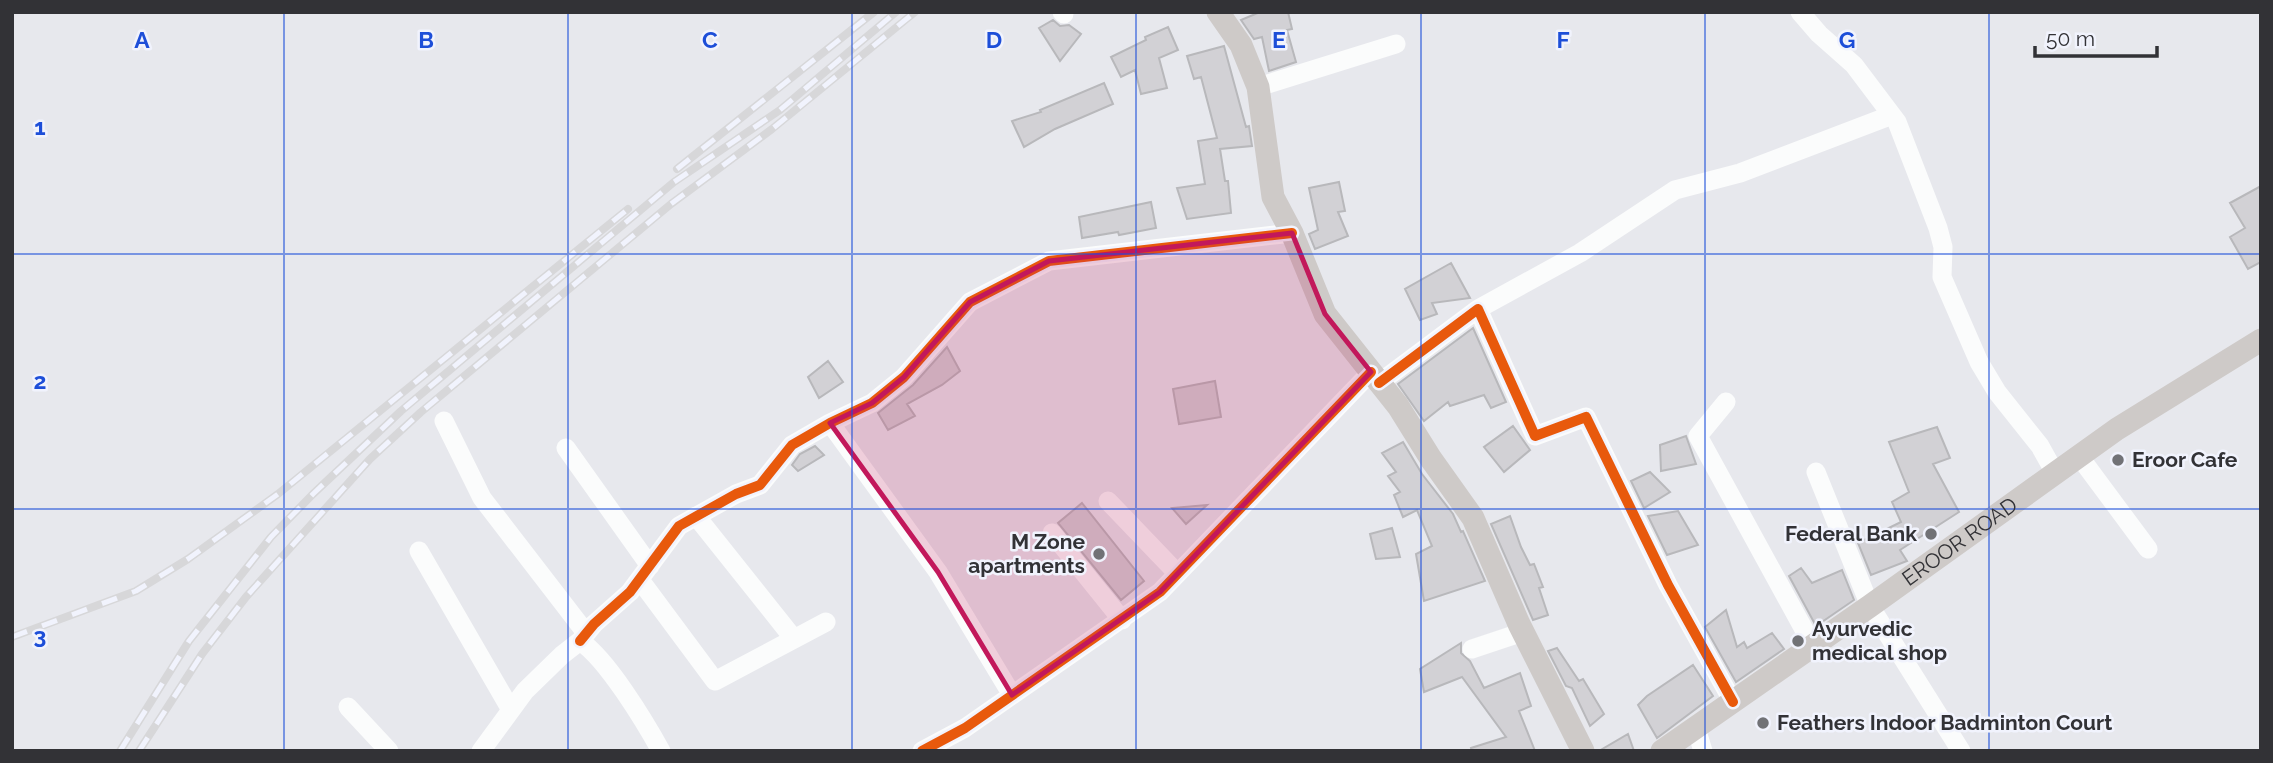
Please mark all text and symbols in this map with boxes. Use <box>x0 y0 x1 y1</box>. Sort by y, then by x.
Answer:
scale bar <box>2035 14 2158 58</box>
text: A <box>134 26 150 53</box>
text: B <box>418 26 434 53</box>
text: C <box>702 26 718 53</box>
text: D <box>986 26 1002 53</box>
text: E <box>1272 26 1286 53</box>
text: F <box>1556 26 1570 53</box>
text: G <box>1839 26 1855 53</box>
text: 50 m <box>2046 26 2095 51</box>
text: 1 <box>34 113 46 140</box>
text: 2 <box>34 367 46 394</box>
place label: Eroor Cafe <box>2132 447 2238 472</box>
marker: Eroor Cafe <box>2110 452 2126 468</box>
street label: EROOR ROAD <box>1897 492 2022 591</box>
place label: Federal Bank <box>1785 521 1917 546</box>
marker: Federal Bank <box>1923 526 1939 542</box>
place label: M Zone apartments <box>968 529 1085 578</box>
marker: M Zone apartments <box>1091 546 1107 562</box>
place label: Ayurvedic medical shop <box>1812 616 1947 665</box>
text: 3 <box>34 622 46 649</box>
marker: Ayurvedic medical shop <box>1790 633 1806 649</box>
place label: Feathers Indoor Badminton Court <box>1777 710 2112 735</box>
marker: Feathers Indoor Badminton Court <box>1755 715 1771 731</box>

